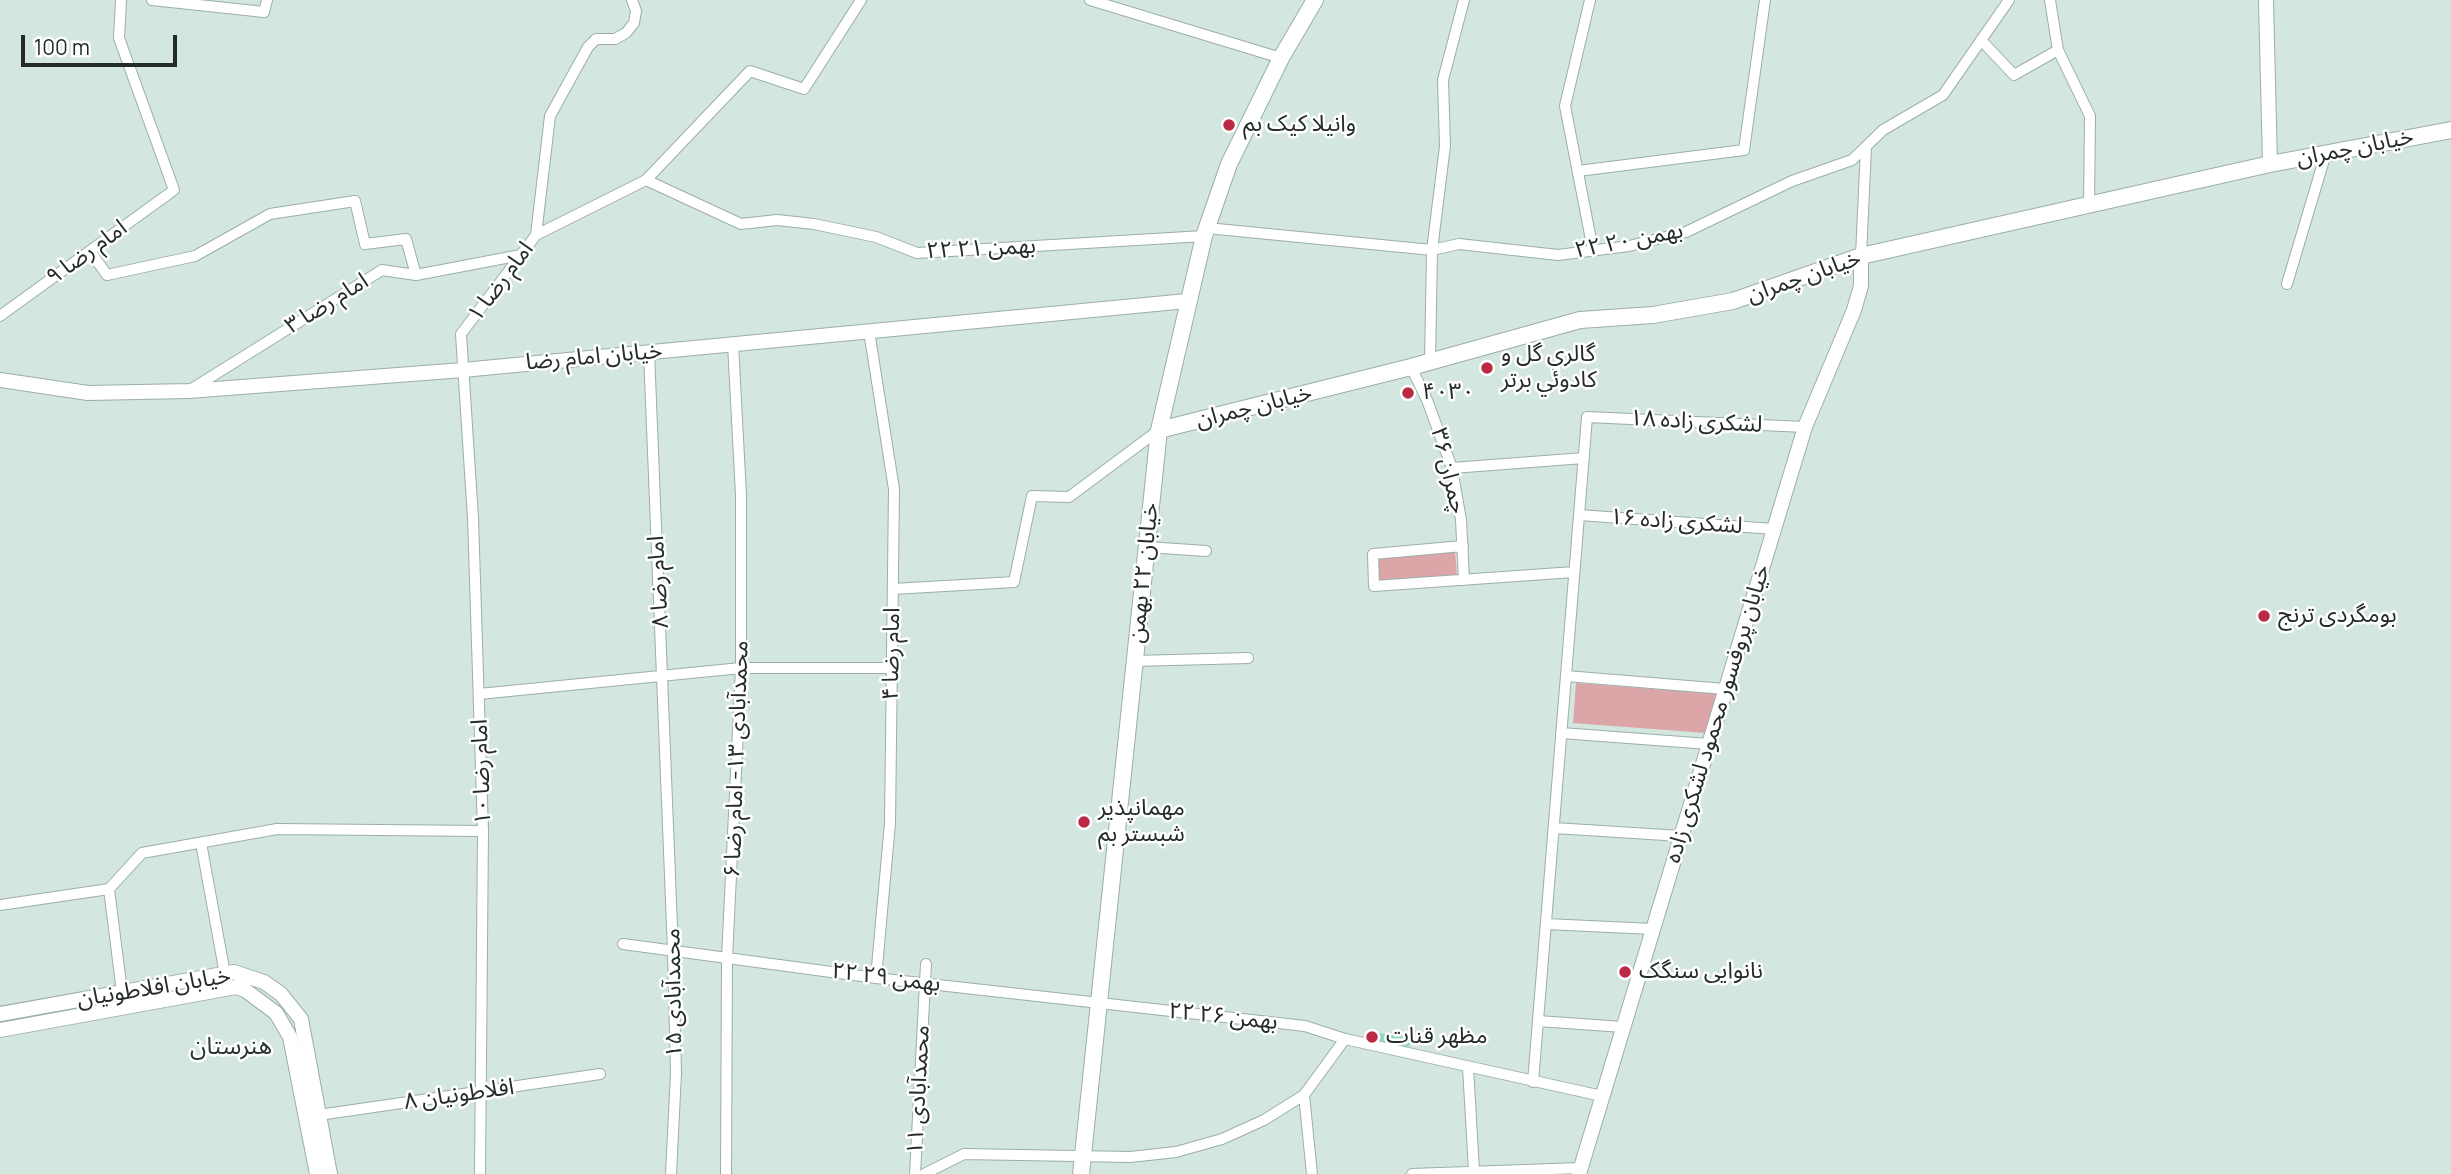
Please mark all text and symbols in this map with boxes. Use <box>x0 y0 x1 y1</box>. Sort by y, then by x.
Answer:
scale bar <box>24 21 180 65</box>
text: 100 m <box>34 33 90 61</box>
place label: وانیلا کیک بم <box>1243 111 1356 139</box>
marker: وانیلا کیک بم <box>1221 117 1237 133</box>
street label: خیابان چمران <box>2294 123 2416 173</box>
street label: امام رضا ۹ <box>41 215 133 291</box>
street label: ۲۲ بهمن ۲۰ <box>1572 217 1686 265</box>
street label: ۲۲ بهمن ۲۱ <box>925 232 1037 266</box>
street label: امام رضا ۱ <box>462 237 540 327</box>
street label: خیابان چمران <box>1743 245 1865 309</box>
street label: امام رضا ۳ <box>280 268 374 340</box>
street label: خیابان امام رضا <box>524 337 664 377</box>
place label: گالري گل و كادوئي برتر <box>1501 341 1597 395</box>
marker: گالري گل و كادوئي برتر <box>1479 360 1495 376</box>
street label: خیابان چمران <box>1193 379 1315 435</box>
place label: ۴۰۳۰ <box>1422 379 1475 407</box>
marker: ۴۰۳۰ <box>1400 385 1416 401</box>
street label: لشکری زاده ۱۸ <box>1629 405 1763 439</box>
street label: چمران ۳۶ <box>1424 425 1472 517</box>
street label: خیابان ۲۲ بهمن <box>1123 501 1165 645</box>
street label: لشکری زاده ١۶ <box>1609 504 1743 540</box>
street label: امام رضا ۸ <box>643 535 675 629</box>
street label: خیابان پروفسور محمود لشکری زاده <box>1659 561 1777 867</box>
place label: بومگردی ترنج <box>2278 602 2397 630</box>
street label: امام رضا ۴ <box>877 607 907 701</box>
marker: بومگردی ترنج <box>2256 608 2272 624</box>
street label: محمدآبادی ۱۳- امام رضا ۶ <box>719 640 755 878</box>
street label: امام رضا ۱۰ <box>466 719 498 825</box>
place label: مهمانپذیر شبستر بم <box>1098 795 1185 849</box>
marker: مهمانپذیر شبستر بم <box>1076 814 1092 830</box>
street label: محمدآبادی ۱۵ <box>659 928 689 1058</box>
street label: ۲۲ بهمن ۲۹ <box>830 958 942 998</box>
place label: نانوایی سنگک <box>1639 958 1763 986</box>
street label: خیابان افلاطونیان <box>75 962 233 1014</box>
marker: نانوایی سنگک <box>1617 964 1633 980</box>
street label: ۲۲ بهمن ۲۶ <box>1167 998 1279 1036</box>
place label: مظهر قنات <box>1386 1023 1487 1051</box>
street label: محمدآبادی ۱۱ <box>902 1024 936 1156</box>
marker: مظهر قنات <box>1364 1029 1380 1045</box>
district label: هنرستان <box>190 1033 272 1061</box>
street label: افلاطونیان ۸ <box>402 1074 516 1116</box>

